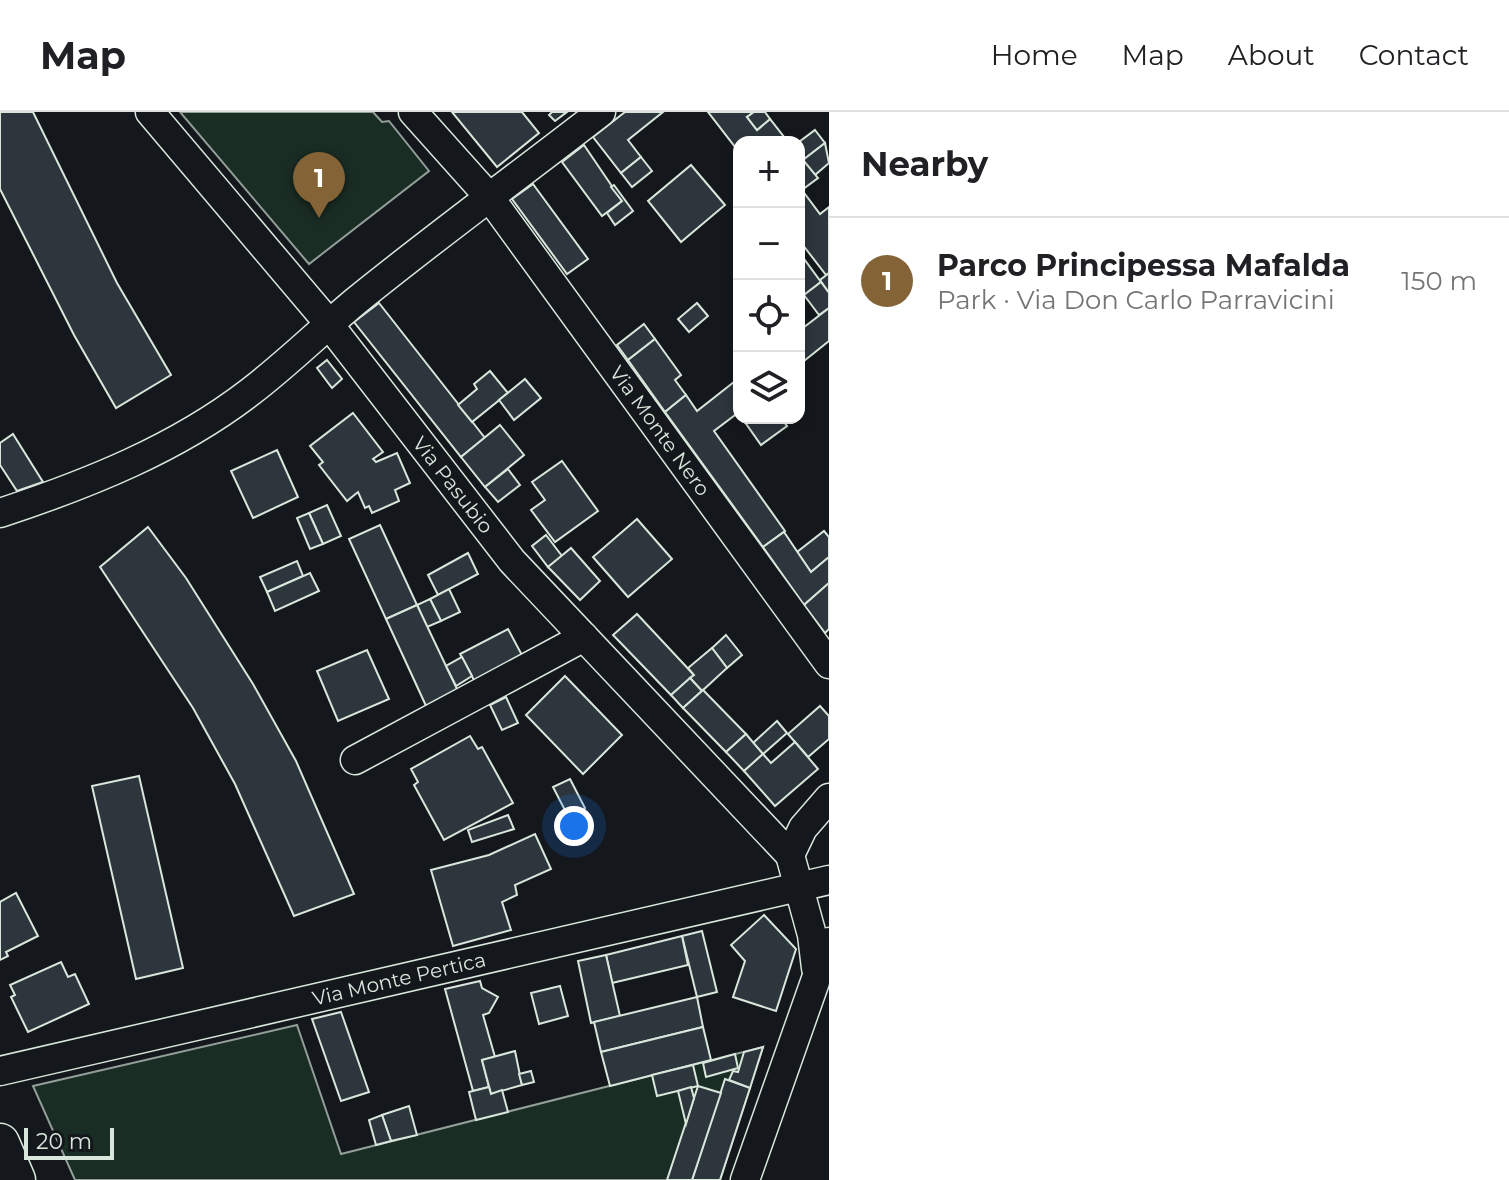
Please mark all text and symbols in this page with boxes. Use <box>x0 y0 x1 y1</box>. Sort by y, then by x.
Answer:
text: Map <box>40 32 126 79</box>
text: Home <box>991 38 1078 72</box>
text: Map <box>1122 38 1184 72</box>
text: About <box>1228 38 1315 72</box>
text: Contact <box>1359 38 1469 72</box>
map controls <box>733 136 805 424</box>
button: + <box>733 136 805 208</box>
text: Nearby <box>861 143 988 185</box>
pin: 1 <box>293 152 345 218</box>
button: − <box>733 208 805 280</box>
text: Parco Principessa Mafalda <box>937 247 1350 284</box>
text: 1 <box>882 265 892 297</box>
text: 150 m <box>1401 265 1477 297</box>
button: locate <box>733 280 805 352</box>
text: Park · Via Don Carlo Parravicini <box>937 284 1335 316</box>
button: layers <box>733 352 805 424</box>
street label: Via Monte Nero <box>605 361 715 501</box>
street label: Via Pasubio <box>408 432 498 538</box>
your location <box>554 806 594 846</box>
street label: Via Monte Pertica <box>310 947 488 1011</box>
scale bar <box>24 1124 114 1160</box>
text: 20 m <box>36 1128 92 1155</box>

